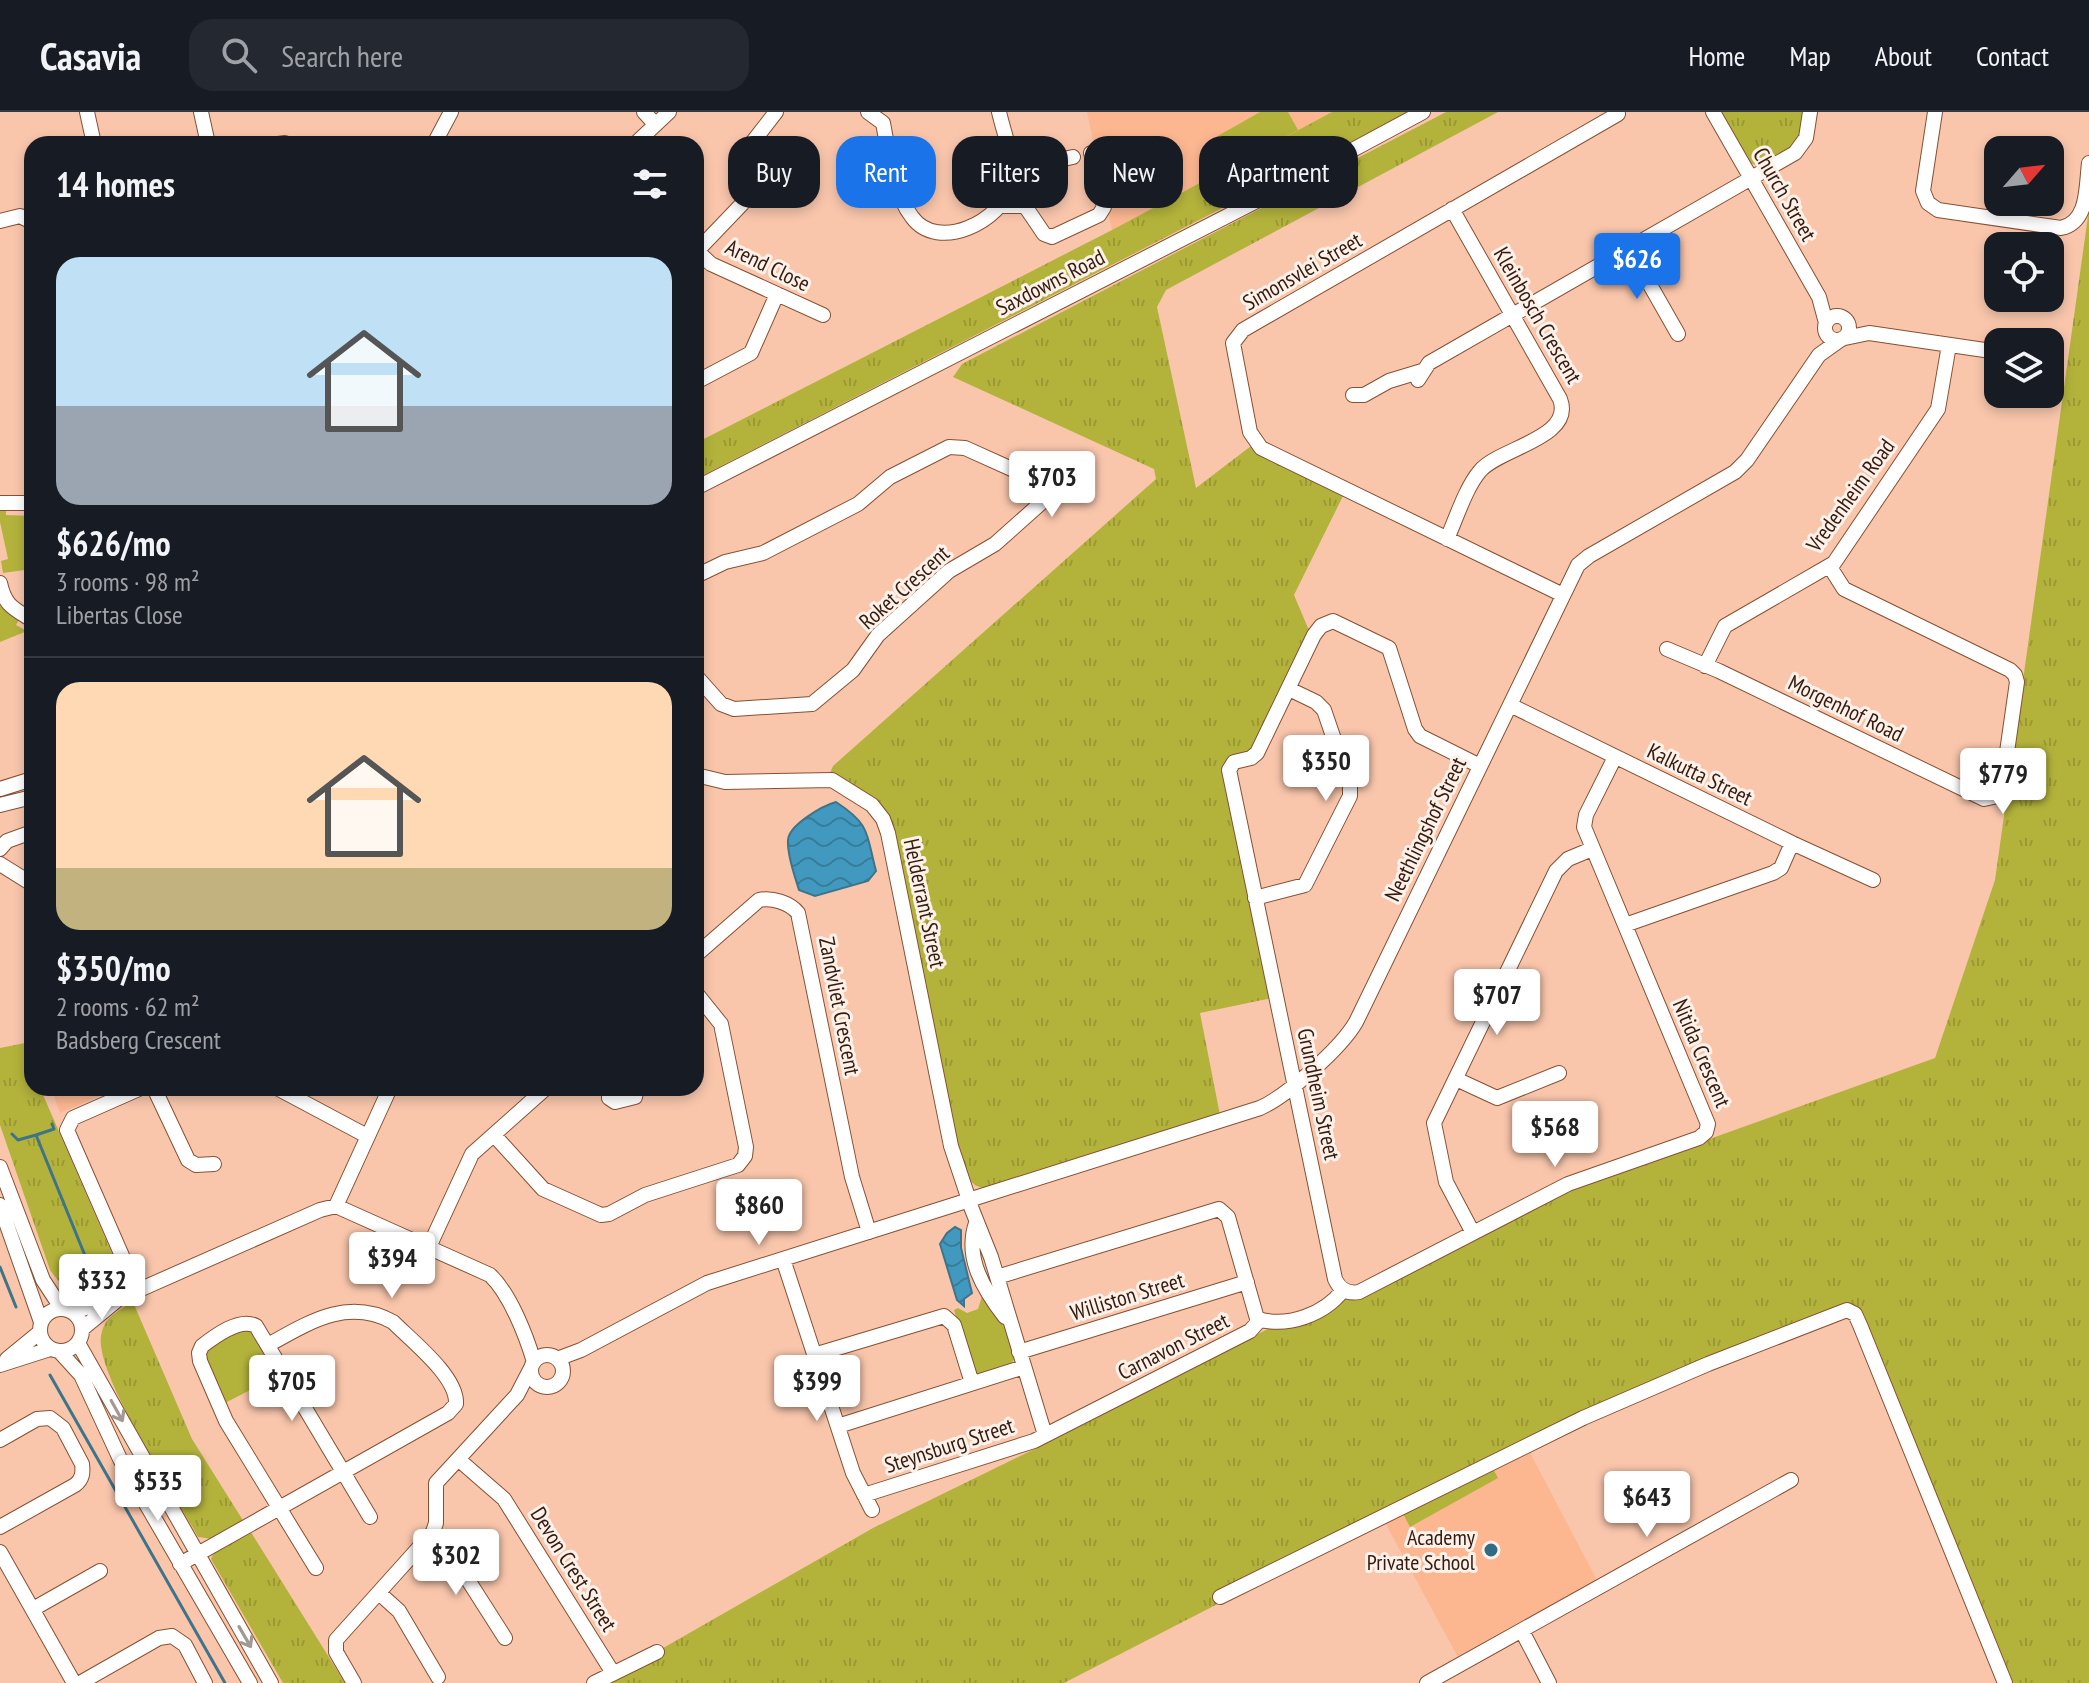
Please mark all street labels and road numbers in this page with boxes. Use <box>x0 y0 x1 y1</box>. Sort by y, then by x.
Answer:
street label: Church Street <box>1747 142 1823 246</box>
street label: Simonsvlei Street <box>1237 226 1367 316</box>
street label: Arend Close <box>721 233 815 297</box>
street label: Kleinbosch Crescent <box>1488 242 1588 388</box>
street label: Saxdowns Road <box>991 243 1109 321</box>
street label: Vredenheim Road <box>1799 433 1900 558</box>
street label: Roket Crescent <box>853 539 955 635</box>
street label: Morgenhof Road <box>1784 668 1908 748</box>
street label: Kalkutta Street <box>1643 737 1757 811</box>
street label: Neethlingshof Street <box>1378 752 1472 906</box>
street label: Helderrant Street <box>898 836 952 970</box>
street label: Zandvliet Crescent <box>813 935 867 1077</box>
street label: Nitida Crescent <box>1667 995 1737 1111</box>
street label: Grundheim Street <box>1291 1026 1347 1162</box>
street label: Williston Street <box>1067 1265 1187 1327</box>
street label: Carnavon Street <box>1113 1306 1233 1386</box>
street label: Steynsburg Street <box>881 1411 1017 1479</box>
street label: Devon Crest Street <box>525 1502 623 1636</box>

